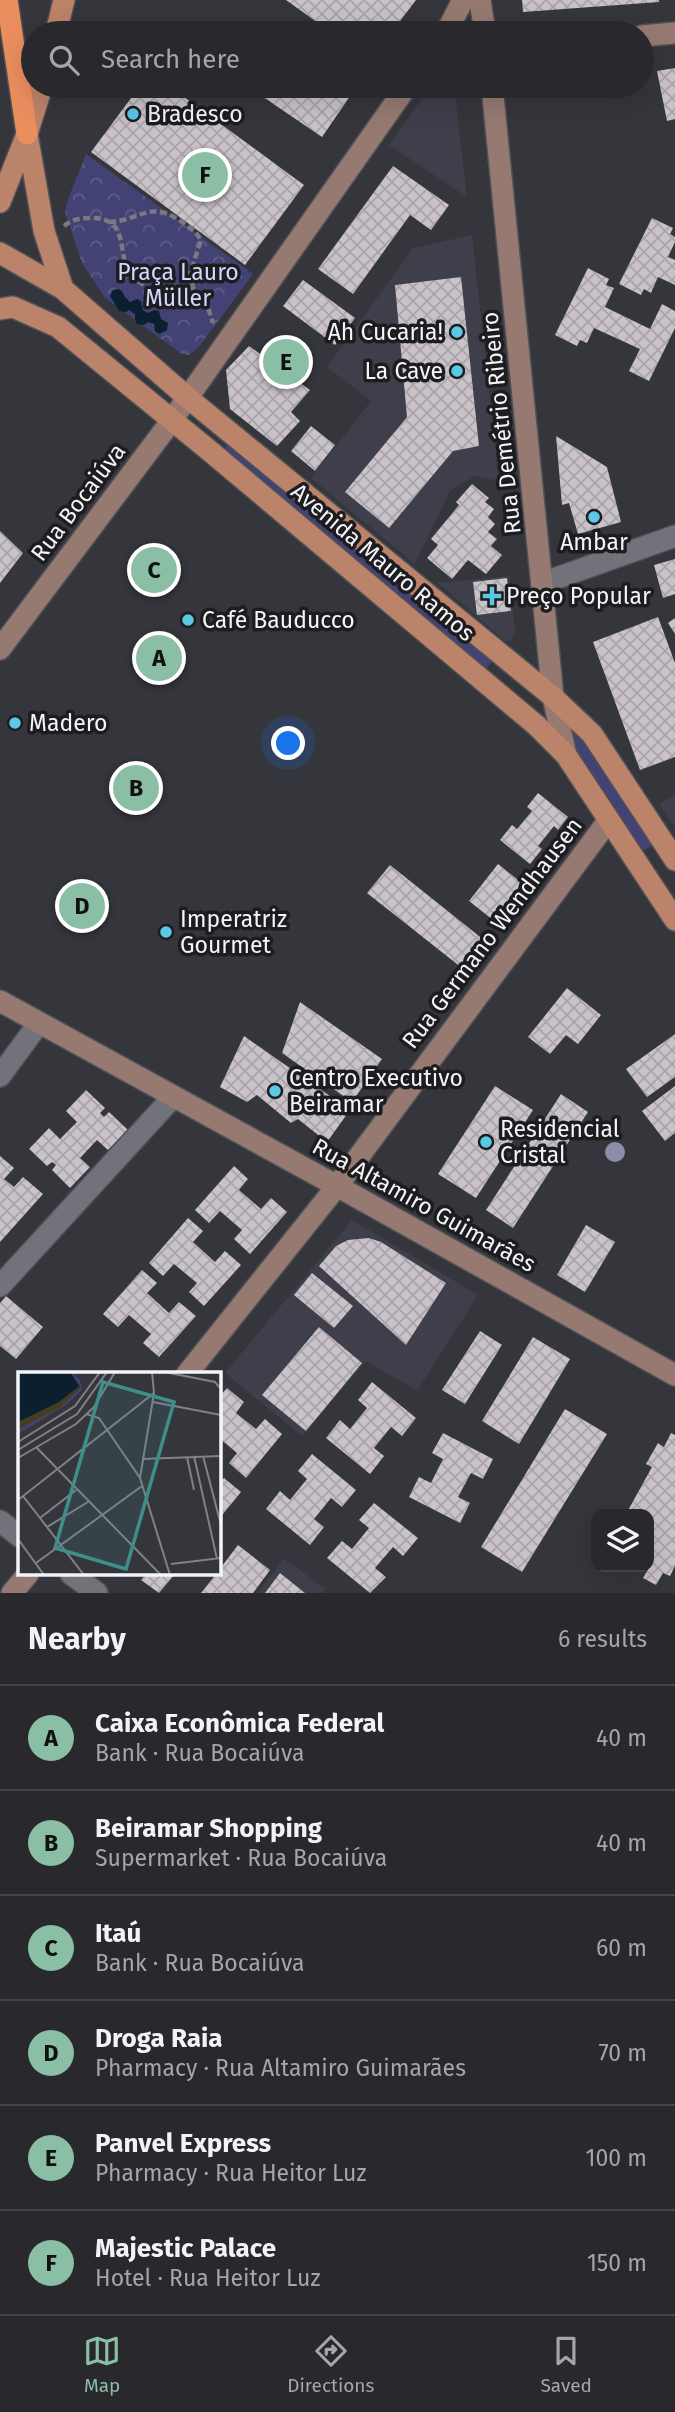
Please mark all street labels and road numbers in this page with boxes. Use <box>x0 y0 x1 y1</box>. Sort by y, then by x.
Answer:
street label: Rua Demétrio Ribeiro <box>475 310 527 536</box>
street label: Rua Bocaiúva <box>25 438 131 566</box>
street label: Avenida Mauro Ramos <box>286 477 480 647</box>
street label: Rua Germano Wendhausen <box>396 812 588 1054</box>
street label: Rua Altamiro Guimarães <box>308 1132 540 1278</box>

